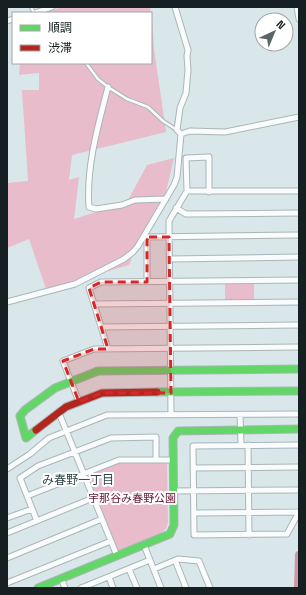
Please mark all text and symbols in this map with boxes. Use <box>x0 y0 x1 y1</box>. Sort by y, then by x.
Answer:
legend <box>12 12 152 64</box>
north arrow <box>254 12 294 52</box>
text: N <box>273 17 288 32</box>
text: 順調 <box>48 20 72 36</box>
text: 渋滞 <box>48 40 72 56</box>
district label: み春野一丁目 <box>42 472 114 488</box>
park label: 宇那谷み春野公園 <box>88 491 176 505</box>

